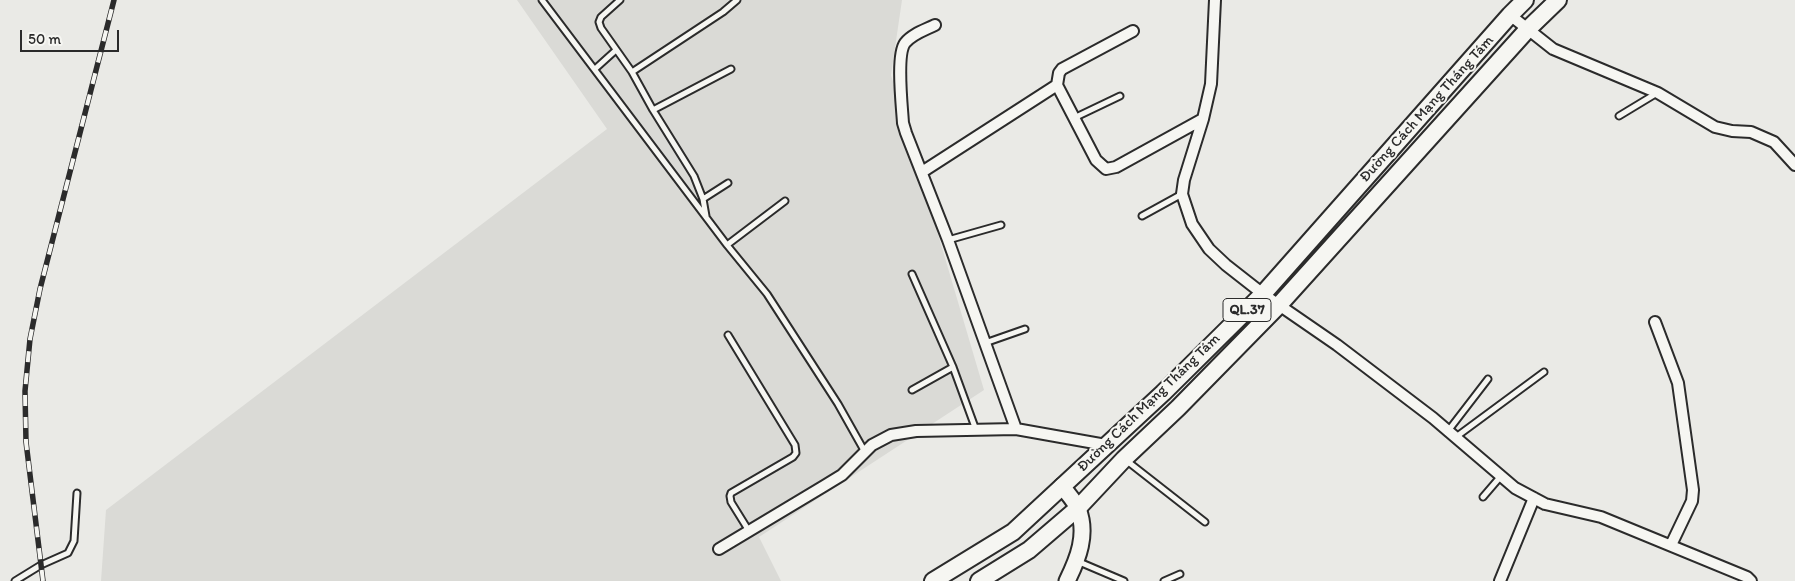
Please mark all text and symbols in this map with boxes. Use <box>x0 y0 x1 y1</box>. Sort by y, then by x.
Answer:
scale bar <box>22 20 121 52</box>
text: 50 m <box>28 30 61 48</box>
street label: Đường Cách Mạng Tháng Tám <box>1356 32 1498 186</box>
road number: QL.37 <box>1223 298 1271 322</box>
street label: Đường Cách Mạng Tháng Tám <box>1074 330 1224 476</box>

